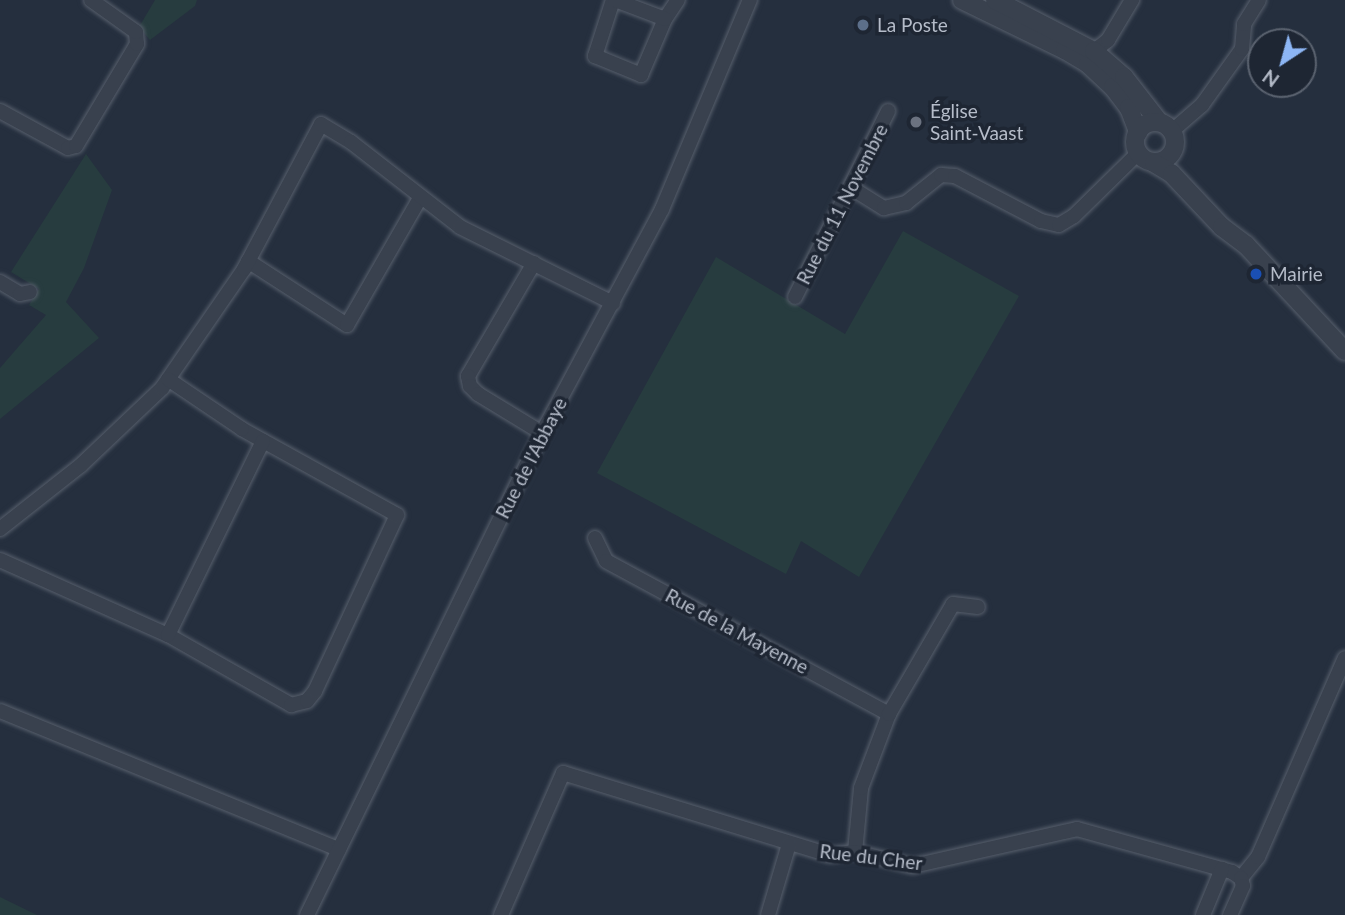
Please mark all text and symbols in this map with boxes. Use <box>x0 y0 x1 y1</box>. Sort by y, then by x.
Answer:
place label: La Poste <box>877 14 948 36</box>
marker: La Poste <box>855 17 871 33</box>
north arrow <box>1247 28 1317 98</box>
text: N <box>1258 65 1283 92</box>
place label: Église Saint-Vaast <box>930 100 1023 144</box>
marker: Église Saint-Vaast <box>908 114 924 130</box>
street label: Rue du 11 Novembre <box>792 120 892 288</box>
place label: Mairie <box>1270 263 1323 285</box>
marker: Mairie <box>1248 266 1264 282</box>
street label: Rue de l'Abbaye <box>491 394 571 522</box>
street label: Rue de la Mayenne <box>662 584 812 678</box>
street label: Rue du Cher <box>818 839 924 875</box>

